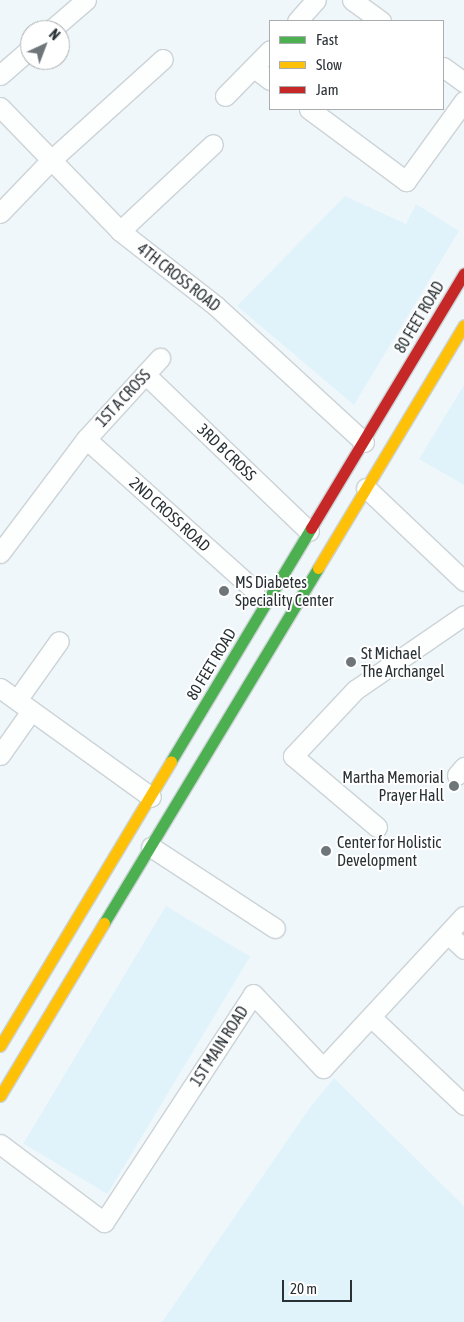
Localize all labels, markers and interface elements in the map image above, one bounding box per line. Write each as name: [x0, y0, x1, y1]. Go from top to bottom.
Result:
north arrow: [20, 20, 70, 70]
legend: [269, 20, 444, 110]
text: N: [46, 26, 63, 43]
text: Fast: [316, 31, 338, 48]
text: Slow: [316, 56, 342, 73]
text: Jam: [316, 81, 339, 98]
street label: 4TH CROSS ROAD: [134, 239, 224, 315]
street label: 80 FEET ROAD: [390, 278, 448, 356]
street label: 1ST A CROSS: [92, 365, 154, 431]
street label: 3RD B CROSS: [194, 419, 260, 485]
street label: 2ND CROSS ROAD: [126, 473, 214, 555]
place label: MS Diabetes Speciality Center: [235, 572, 333, 610]
marker: MS Diabetes Speciality Center: [217, 584, 231, 598]
street label: 80 FEET ROAD: [182, 625, 240, 703]
place label: St Michael The Archangel: [361, 643, 444, 681]
marker: St Michael The Archangel: [345, 656, 357, 668]
place label: Martha Memorial Prayer Hall: [342, 767, 444, 805]
marker: Martha Memorial Prayer Hall: [448, 780, 460, 792]
place label: Center for Holistic Development: [337, 832, 441, 870]
marker: Center for Holistic Development: [319, 844, 333, 858]
street label: 1ST MAIN ROAD: [186, 1002, 252, 1090]
scale bar: [284, 1270, 354, 1302]
text: 20 m: [290, 1280, 317, 1297]

